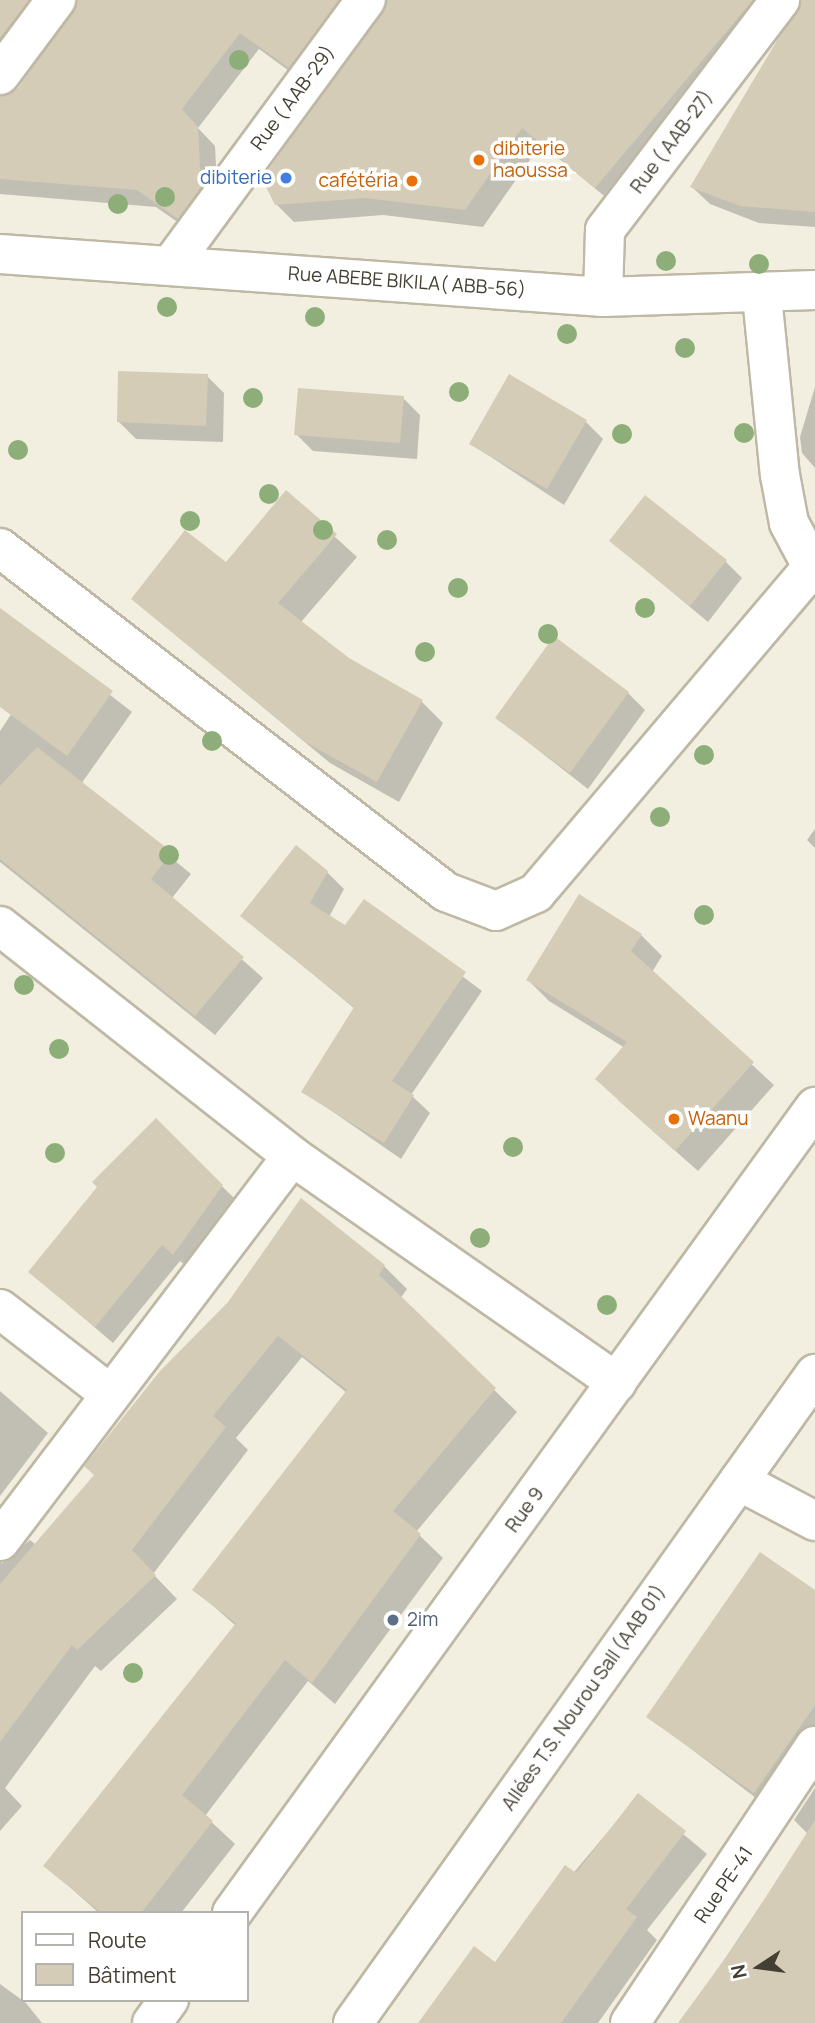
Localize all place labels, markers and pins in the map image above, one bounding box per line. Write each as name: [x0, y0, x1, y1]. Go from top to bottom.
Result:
place label: dibiterie haoussa: [493, 138, 568, 182]
marker: dibiterie haoussa: [471, 152, 487, 168]
place label: dibiterie: [200, 167, 272, 189]
marker: dibiterie: [278, 170, 294, 186]
place label: cafétéria: [319, 170, 398, 192]
marker: cafétéria: [404, 173, 420, 189]
place label: Waanu: [688, 1108, 749, 1130]
marker: Waanu: [666, 1111, 682, 1127]
place label: 2im: [407, 1609, 438, 1631]
marker: 2im: [385, 1612, 401, 1628]

